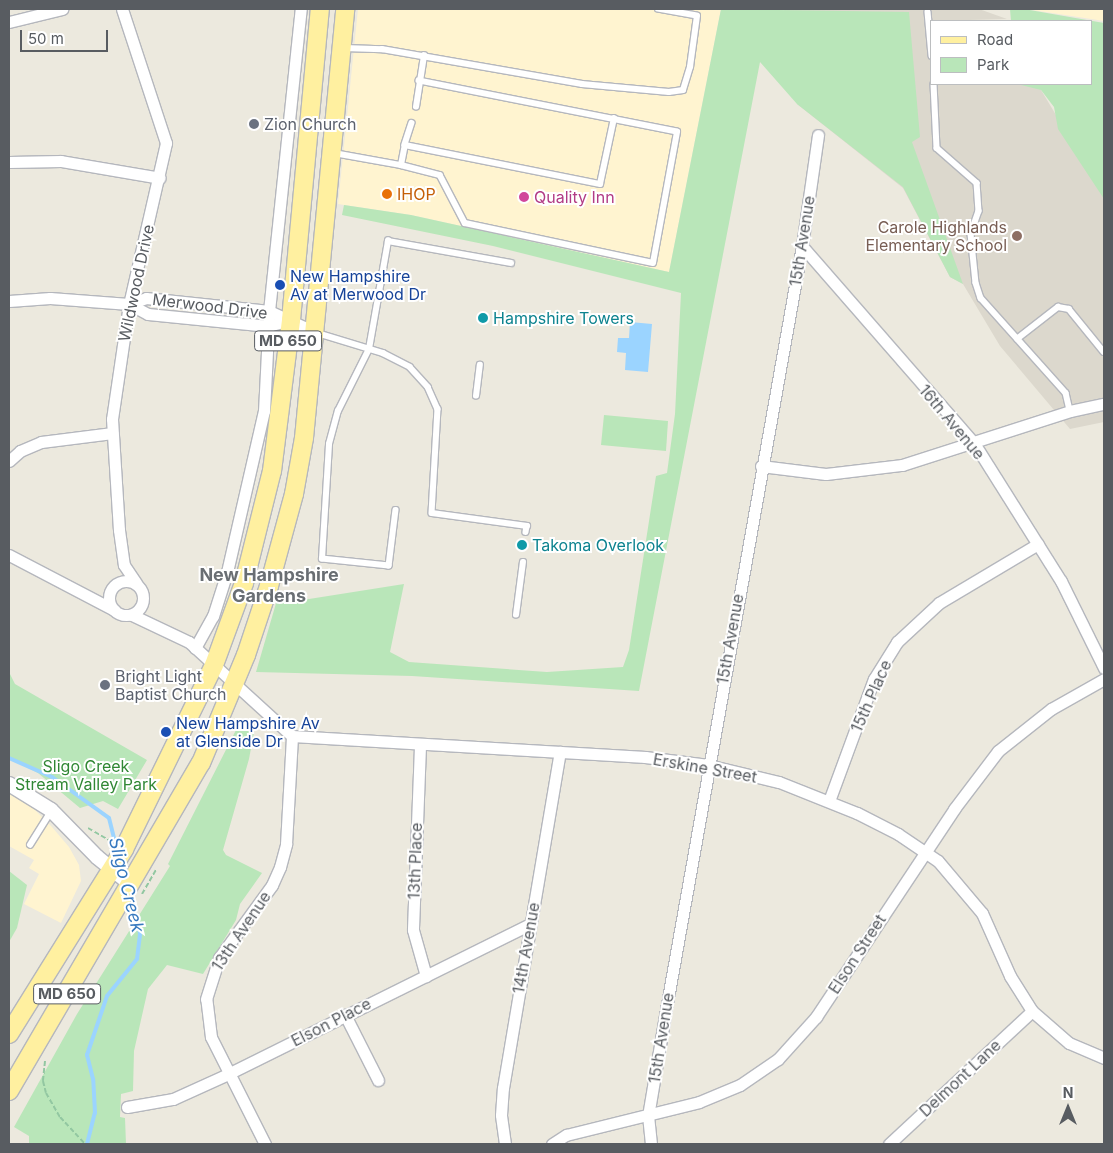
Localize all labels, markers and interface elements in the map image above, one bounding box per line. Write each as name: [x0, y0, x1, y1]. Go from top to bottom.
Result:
scale bar: [22, 20, 110, 52]
legend: [930, 20, 1093, 85]
text: 50 m: [28, 29, 64, 48]
text: Road: [977, 30, 1013, 49]
text: Park: [977, 55, 1009, 74]
place label: Zion Church: [264, 114, 356, 134]
marker: Zion Church: [248, 118, 260, 130]
place label: IHOP: [397, 184, 436, 204]
place label: Quality Inn: [534, 187, 615, 207]
marker: IHOP: [381, 188, 393, 200]
marker: Quality Inn: [518, 191, 530, 203]
street label: 15th Avenue: [785, 194, 819, 288]
place label: Carole Highlands Elementary School: [865, 217, 1007, 255]
street label: Wildwood Drive: [114, 223, 158, 343]
marker: Carole Highlands Elementary School: [1011, 230, 1023, 242]
place label: New Hampshire Av at Merwood Dr: [290, 266, 426, 304]
marker: New Hampshire Av at Merwood Dr: [274, 279, 286, 291]
street label: Merwood Drive: [151, 289, 269, 323]
place label: Hampshire Towers: [493, 308, 634, 328]
marker: Hampshire Towers: [477, 312, 489, 324]
road number: MD 650: [253, 328, 323, 354]
street label: 16th Avenue: [915, 381, 989, 463]
place label: Takoma Overlook: [532, 535, 664, 555]
marker: Takoma Overlook: [516, 539, 528, 551]
district label: New Hampshire Gardens: [199, 565, 339, 608]
street label: 15th Avenue: [713, 592, 747, 686]
street label: 15th Place: [847, 657, 895, 735]
place label: Bright Light Baptist Church: [115, 666, 227, 704]
marker: Bright Light Baptist Church: [99, 679, 111, 691]
place label: New Hampshire Av at Glenside Dr: [176, 713, 320, 751]
marker: New Hampshire Av at Glenside Dr: [160, 726, 172, 738]
street label: Erskine Street: [652, 749, 758, 787]
park label: Sligo Creek Stream Valley Park: [15, 756, 157, 794]
street label: 13th Place: [404, 822, 426, 900]
water label: Sligo Creek: [104, 835, 148, 935]
street label: 13th Avenue: [207, 888, 275, 974]
street label: 14th Avenue: [509, 901, 543, 995]
street label: Elson Street: [824, 911, 890, 997]
road number: MD 650: [32, 982, 102, 1006]
street label: 15th Avenue: [644, 991, 678, 1085]
street label: Elson Place: [288, 994, 374, 1050]
street label: Delmont Lane: [915, 1035, 1005, 1121]
north arrow: [1043, 1083, 1093, 1133]
text: N: [1063, 1084, 1073, 1101]

